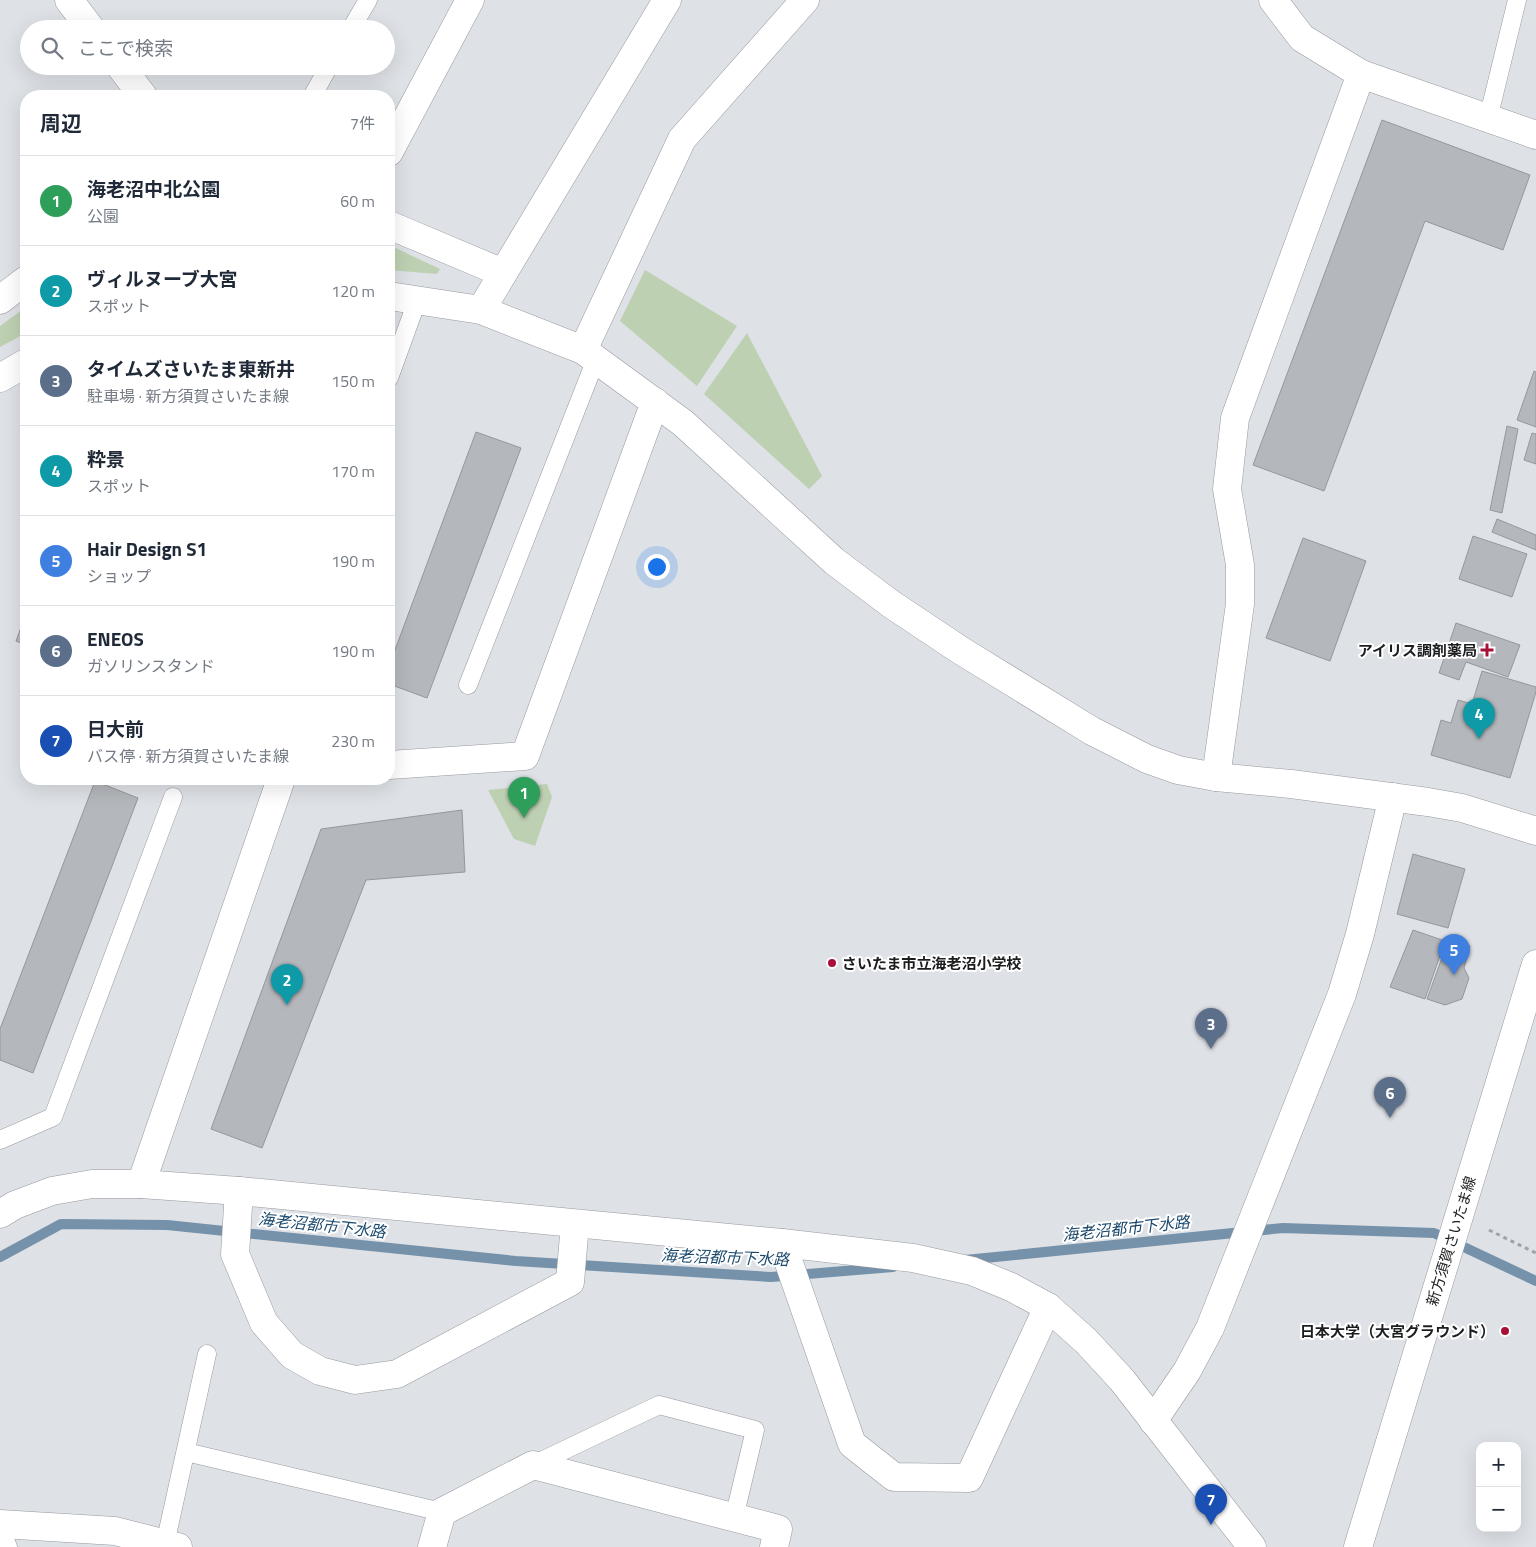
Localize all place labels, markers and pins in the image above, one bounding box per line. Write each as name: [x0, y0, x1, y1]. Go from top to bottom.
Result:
place label: アイリス調剤薬局: [1358, 639, 1477, 662]
marker: アイリス調剤薬局: [1481, 644, 1493, 656]
pin: 4: [1463, 698, 1495, 739]
pin: 1: [508, 777, 540, 818]
pin: 5: [1438, 934, 1470, 975]
place label: さいたま市立海老沼小学校: [842, 952, 1022, 975]
marker: さいたま市立海老沼小学校: [826, 957, 838, 969]
pin: 2: [271, 964, 303, 1005]
pin: 3: [1195, 1008, 1227, 1049]
pin: 6: [1374, 1077, 1406, 1118]
place label: 日本大学（大宮グラウンド）: [1300, 1320, 1495, 1343]
marker: 日本大学（大宮グラウンド）: [1499, 1325, 1511, 1337]
pin: 7: [1195, 1484, 1227, 1525]

